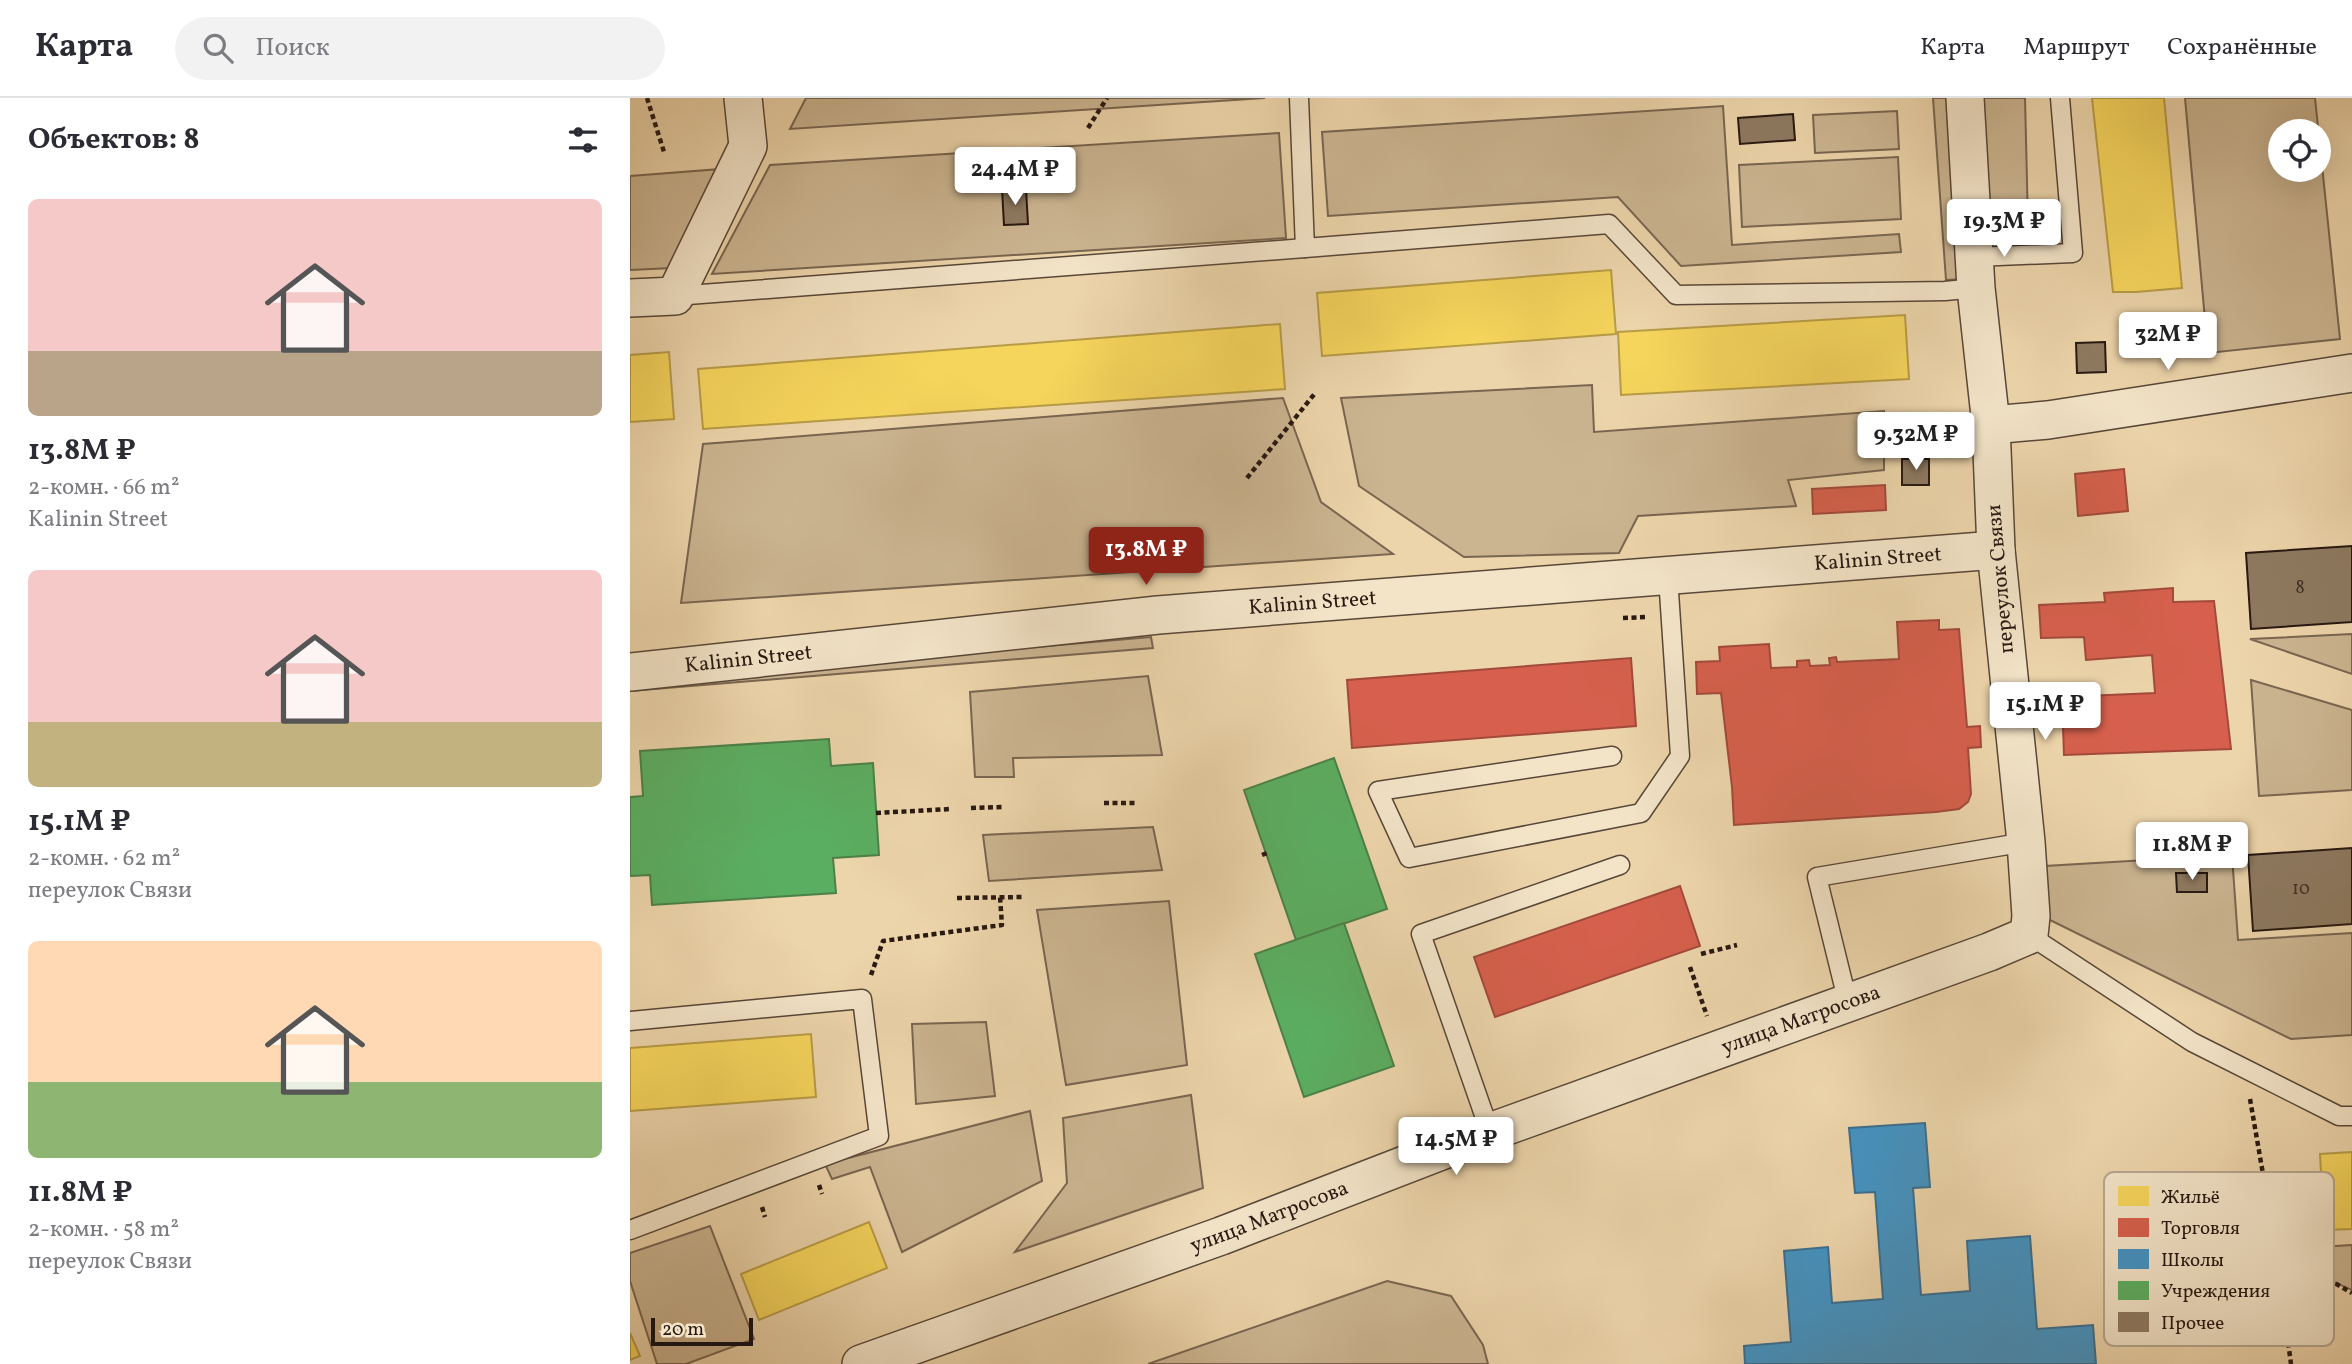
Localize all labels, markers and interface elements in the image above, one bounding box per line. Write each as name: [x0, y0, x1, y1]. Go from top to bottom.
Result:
search box: [175, 17, 665, 80]
text: Карта: [35, 25, 133, 71]
icon: search: [199, 29, 237, 67]
text: Поиск: [255, 30, 330, 66]
text: Карта: [1920, 31, 1985, 65]
text: Маршрут: [2023, 31, 2129, 65]
text: Сохранённые: [2167, 31, 2317, 65]
text: Объектов: 8: [28, 119, 200, 161]
map controls: [2268, 119, 2331, 182]
button: locate: [2268, 119, 2331, 182]
icon: filters: [564, 121, 602, 159]
pin: 24.4M ₽: [950, 148, 1080, 207]
text: 24.4M ₽: [971, 154, 1059, 186]
pin: 19.3M ₽: [1939, 200, 2069, 259]
text: 19.3M ₽: [1963, 206, 2045, 238]
icon: home: [252, 245, 378, 371]
pin: 32M ₽: [2119, 313, 2217, 372]
text: 32M ₽: [2135, 319, 2201, 351]
pin: 9.32M ₽: [1851, 412, 1981, 472]
text: 9.32M ₽: [1873, 419, 1959, 451]
text: 13.8M ₽: [28, 430, 136, 472]
text: 2-комн. · 66 m²: [28, 472, 179, 504]
street label: переулок Связи: [1980, 503, 2022, 655]
text: Kalinin Street: [28, 504, 168, 536]
pin: 13.8M ₽: [1081, 528, 1211, 587]
text: 13.8M ₽: [1105, 534, 1187, 566]
street label: Kalinin Street: [1813, 540, 1943, 579]
house number: 8: [2295, 576, 2305, 601]
street label: Kalinin Street: [1248, 584, 1377, 622]
icon: home: [252, 616, 378, 742]
street label: Kalinin Street: [683, 638, 814, 681]
pin: 15.1M ₽: [1980, 682, 2110, 742]
text: 15.1M ₽: [2006, 689, 2084, 721]
text: 15.1M ₽: [28, 801, 131, 843]
pin: 11.8M ₽: [2127, 822, 2257, 882]
text: 11.8M ₽: [2152, 829, 2232, 861]
text: 2-комн. · 62 m²: [28, 843, 180, 875]
text: переулок Связи: [28, 875, 192, 907]
house number: 10: [2292, 877, 2310, 902]
street label: улица Матросова: [1717, 978, 1884, 1062]
icon: home: [252, 987, 378, 1113]
pin: 14.5M ₽: [1391, 1118, 1521, 1177]
text: 14.5M ₽: [1414, 1124, 1498, 1156]
text: 11.8M ₽: [28, 1172, 133, 1214]
legend: [2104, 1172, 2334, 1346]
street label: улица Матросова: [1186, 1174, 1353, 1260]
text: Жильё: [2161, 1185, 2220, 1211]
text: 2-комн. · 58 m²: [28, 1214, 179, 1246]
text: Торговля: [2161, 1216, 2240, 1242]
text: переулок Связи: [28, 1246, 192, 1278]
text: Школы: [2161, 1248, 2224, 1274]
text: Учреждения: [2161, 1279, 2270, 1305]
text: Прочее: [2161, 1311, 2224, 1337]
scale bar: [651, 1315, 752, 1347]
text: 20 m: [662, 1317, 704, 1343]

